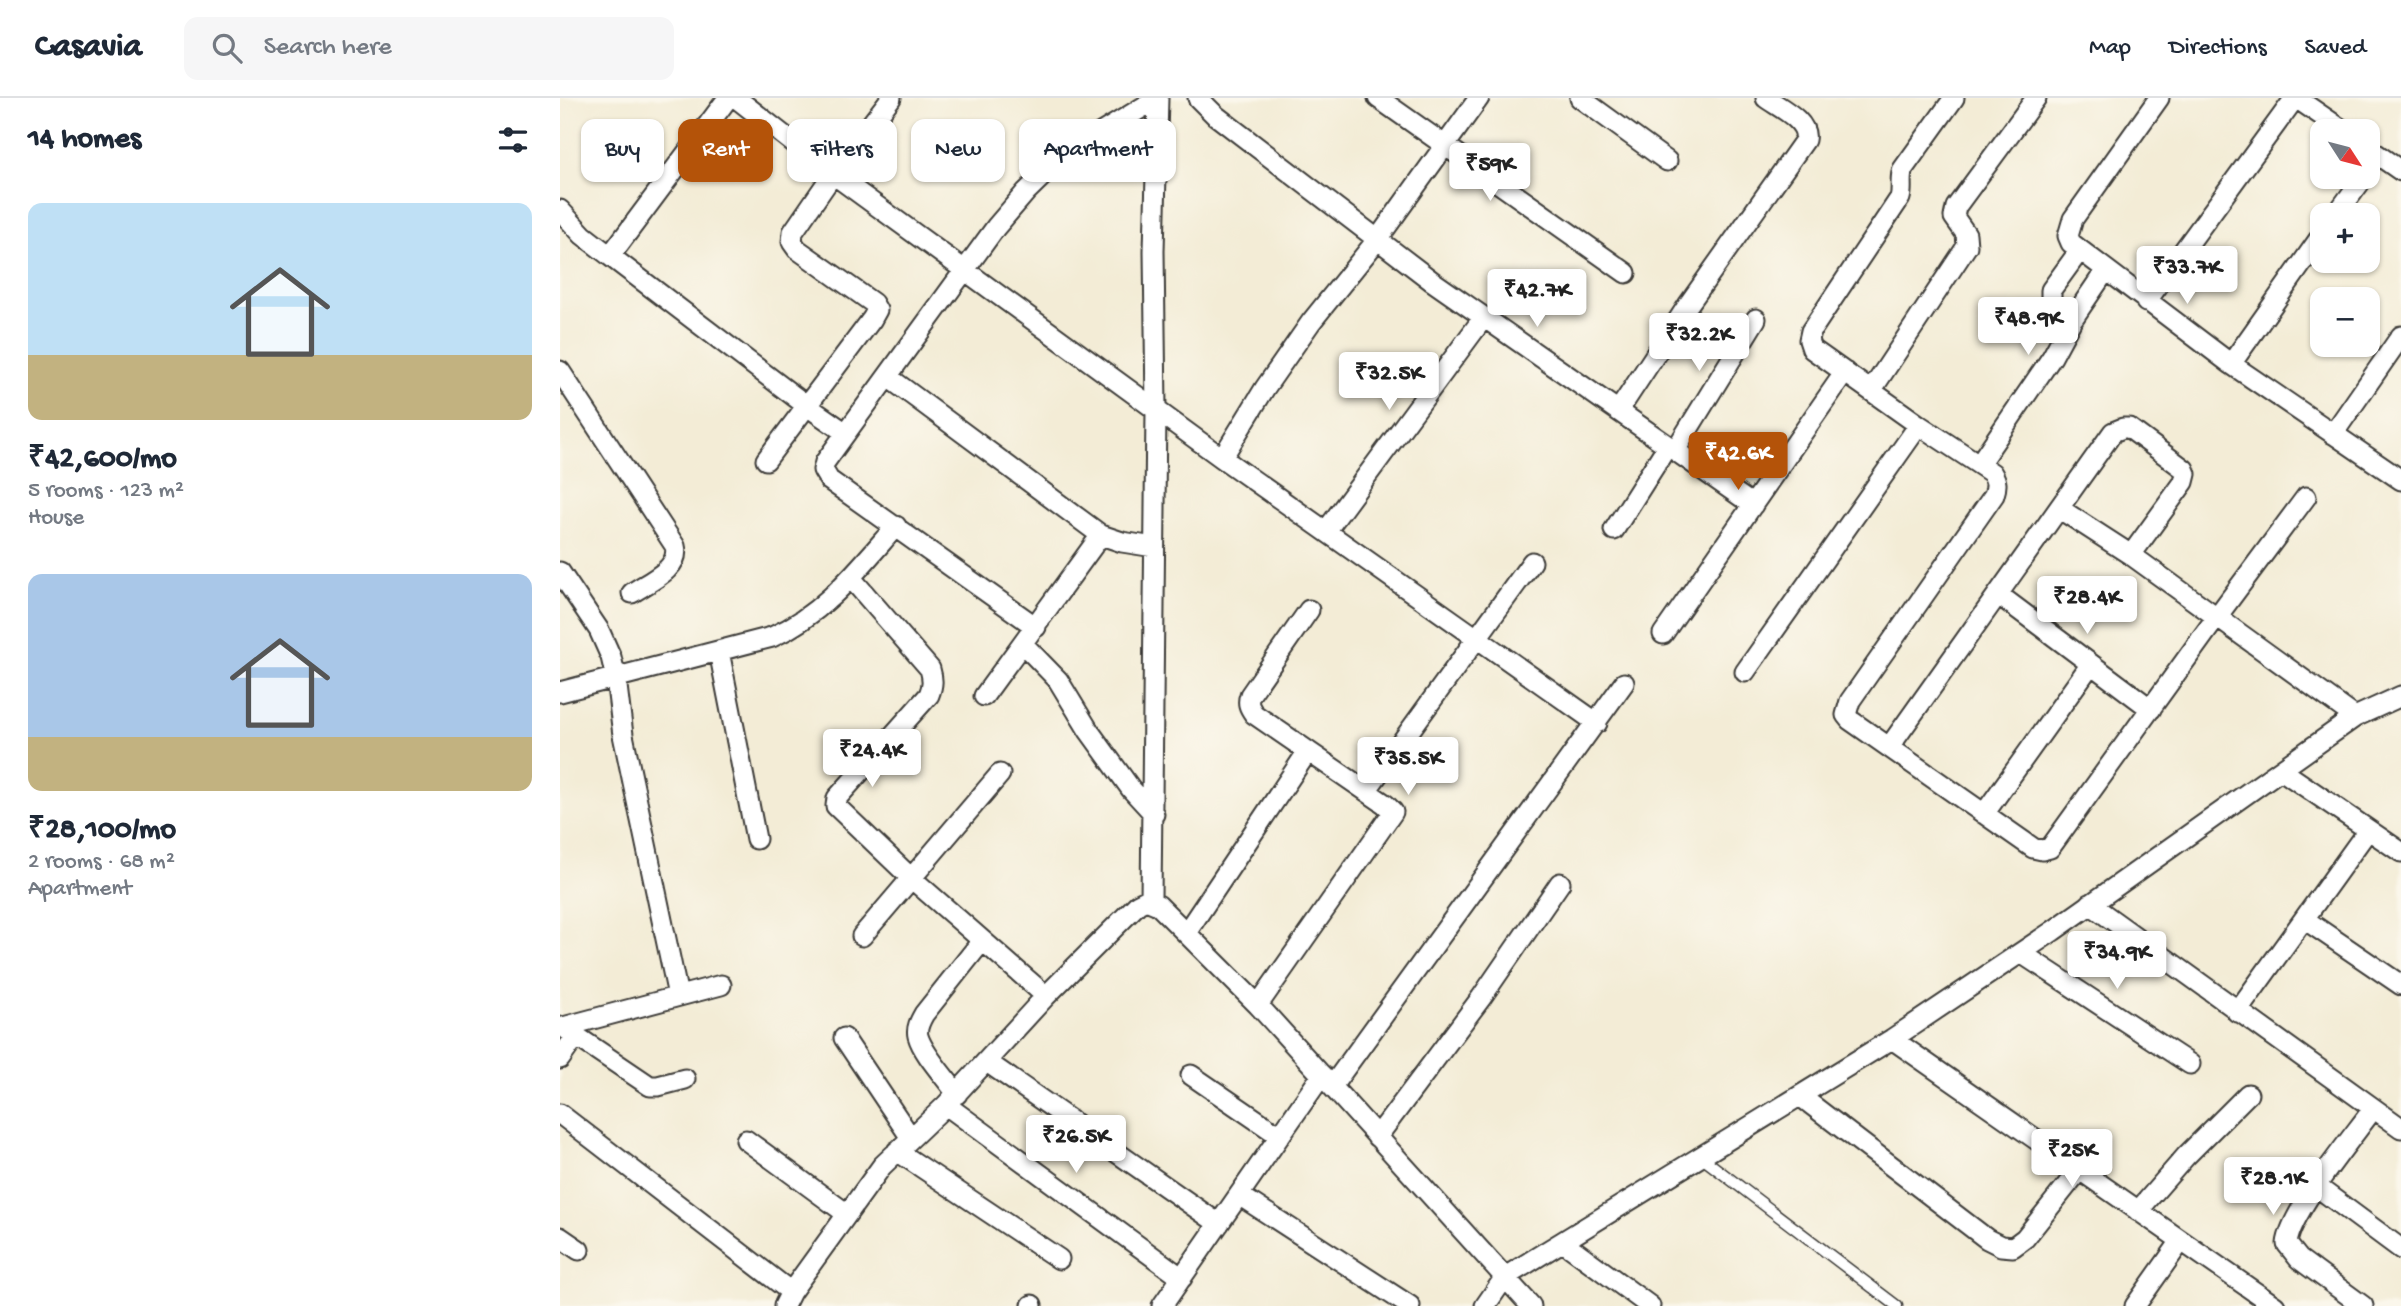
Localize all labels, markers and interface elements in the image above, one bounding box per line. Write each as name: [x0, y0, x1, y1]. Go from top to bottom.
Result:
search box: [184, 17, 674, 80]
text: Casavia: [35, 29, 142, 67]
icon: search: [208, 29, 246, 67]
text: Search here: [264, 33, 392, 64]
text: Map: [2089, 34, 2131, 63]
text: Directions: [2169, 34, 2267, 63]
text: Saved: [2305, 34, 2366, 63]
chip: Buy: [581, 119, 664, 182]
chip: Rent: [678, 119, 773, 182]
chip: Filters: [787, 119, 897, 182]
chip: New: [911, 119, 1005, 182]
chip: Apartment: [1019, 119, 1176, 182]
north arrow: [2310, 119, 2380, 189]
map controls: [2310, 119, 2380, 357]
icon: filters: [494, 121, 532, 159]
text: 14 homes: [28, 123, 141, 158]
pin: ₹59K: [1449, 144, 1531, 203]
text: ₹59K: [1465, 152, 1515, 179]
button: +: [2310, 203, 2380, 273]
pin: ₹33.7K: [2130, 246, 2244, 306]
icon: home: [217, 249, 343, 375]
text: ₹33.7K: [2153, 255, 2221, 282]
pin: ₹42.7K: [1480, 270, 1594, 329]
text: ₹42.7K: [1503, 278, 1571, 305]
button: −: [2310, 287, 2380, 357]
pin: ₹48.9K: [1971, 298, 2085, 357]
text: ₹48.9K: [1994, 306, 2062, 333]
pin: ₹32.2K: [1642, 314, 1756, 373]
text: ₹32.2K: [1665, 322, 1733, 349]
pin: ₹32.5K: [1332, 352, 1446, 412]
text: ₹32.5K: [1355, 361, 1423, 388]
pin: ₹42.6K: [1681, 432, 1795, 492]
text: ₹42.6K: [1705, 441, 1771, 468]
text: ₹42,600/mo: [28, 443, 177, 478]
text: 5 rooms · 123 m²: [28, 478, 184, 505]
text: House: [28, 505, 84, 532]
pin: ₹28.4K: [2030, 576, 2144, 636]
text: ₹28.4K: [2053, 585, 2121, 612]
icon: home: [217, 620, 343, 746]
pin: ₹24.4K: [815, 730, 929, 789]
text: ₹24.4K: [839, 738, 905, 765]
pin: ₹35.5K: [1351, 738, 1465, 797]
text: ₹35.5K: [1373, 746, 1443, 773]
text: ₹28,100/mo: [28, 814, 176, 849]
text: 2 rooms · 68 m²: [28, 849, 175, 876]
text: Apartment: [28, 876, 132, 903]
pin: ₹34.9K: [2060, 932, 2174, 991]
text: ₹34.9K: [2083, 940, 2151, 967]
pin: ₹26.5K: [1019, 1116, 1133, 1175]
text: ₹26.5K: [1042, 1124, 1110, 1151]
pin: ₹25K: [2031, 1130, 2113, 1189]
text: ₹25K: [2047, 1138, 2097, 1165]
pin: ₹28.1K: [2216, 1158, 2330, 1217]
text: ₹28.1K: [2240, 1166, 2306, 1193]

